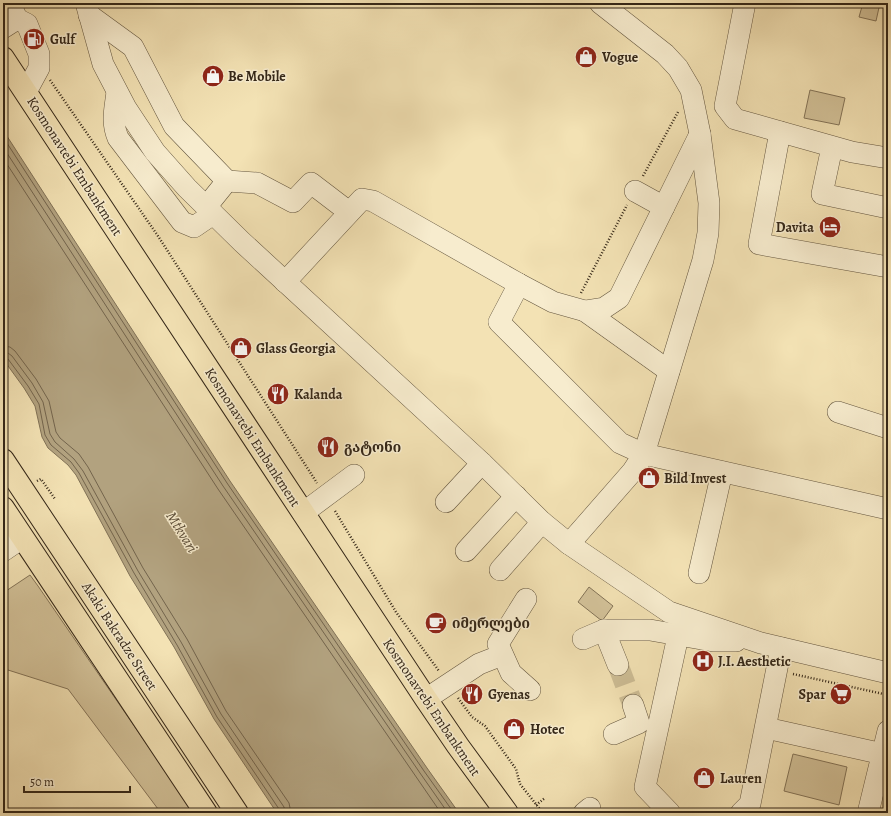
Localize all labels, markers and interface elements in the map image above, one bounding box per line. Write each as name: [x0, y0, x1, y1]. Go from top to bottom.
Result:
fuel station icon: Gulf: [21, 26, 47, 52]
place label: Gulf: [50, 30, 77, 49]
shop icon: Vogue: [573, 44, 599, 70]
place label: Vogue: [601, 48, 639, 67]
shop icon: Be Mobile: [200, 63, 226, 89]
place label: Be Mobile: [228, 67, 286, 86]
street label: Kosmonavtebi Embankment: [22, 93, 127, 240]
hotel icon: Davita: [817, 214, 843, 240]
place label: Davita: [776, 218, 814, 237]
shop icon: Glass Georgia: [228, 335, 254, 361]
place label: Glass Georgia: [256, 339, 336, 358]
street label: Kosmonavtebi Embankment: [200, 364, 305, 511]
restaurant icon: Kalanda: [265, 381, 291, 407]
place label: Kalanda: [294, 385, 343, 404]
restaurant icon: გატონი: [315, 434, 341, 460]
place label: გატონი: [344, 438, 401, 457]
shop icon: Bild Invest: [636, 465, 662, 491]
place label: Bild Invest: [664, 469, 727, 488]
water label: Mtkvari: [162, 508, 202, 556]
street label: Akaki Bakradze Street: [77, 578, 162, 695]
cafe icon: იმერლები: [423, 610, 449, 636]
place label: იმერლები: [452, 614, 530, 633]
street label: Kosmonavtebi Embankment: [378, 635, 485, 780]
hospital icon: J.I. Aesthetic: [690, 648, 716, 674]
place label: J.I. Aesthetic: [718, 652, 791, 671]
restaurant icon: Gyenas: [459, 681, 485, 707]
supermarket icon: Spar: [828, 681, 854, 707]
place label: Gyenas: [488, 685, 530, 704]
place label: Spar: [798, 685, 826, 704]
shop icon: Hotec: [501, 716, 527, 742]
place label: Hotec: [530, 720, 565, 739]
shop icon: Lauren: [691, 765, 717, 791]
scale bar: [24, 768, 130, 794]
place label: Lauren: [720, 769, 762, 788]
text: 50 m: [30, 774, 54, 790]

